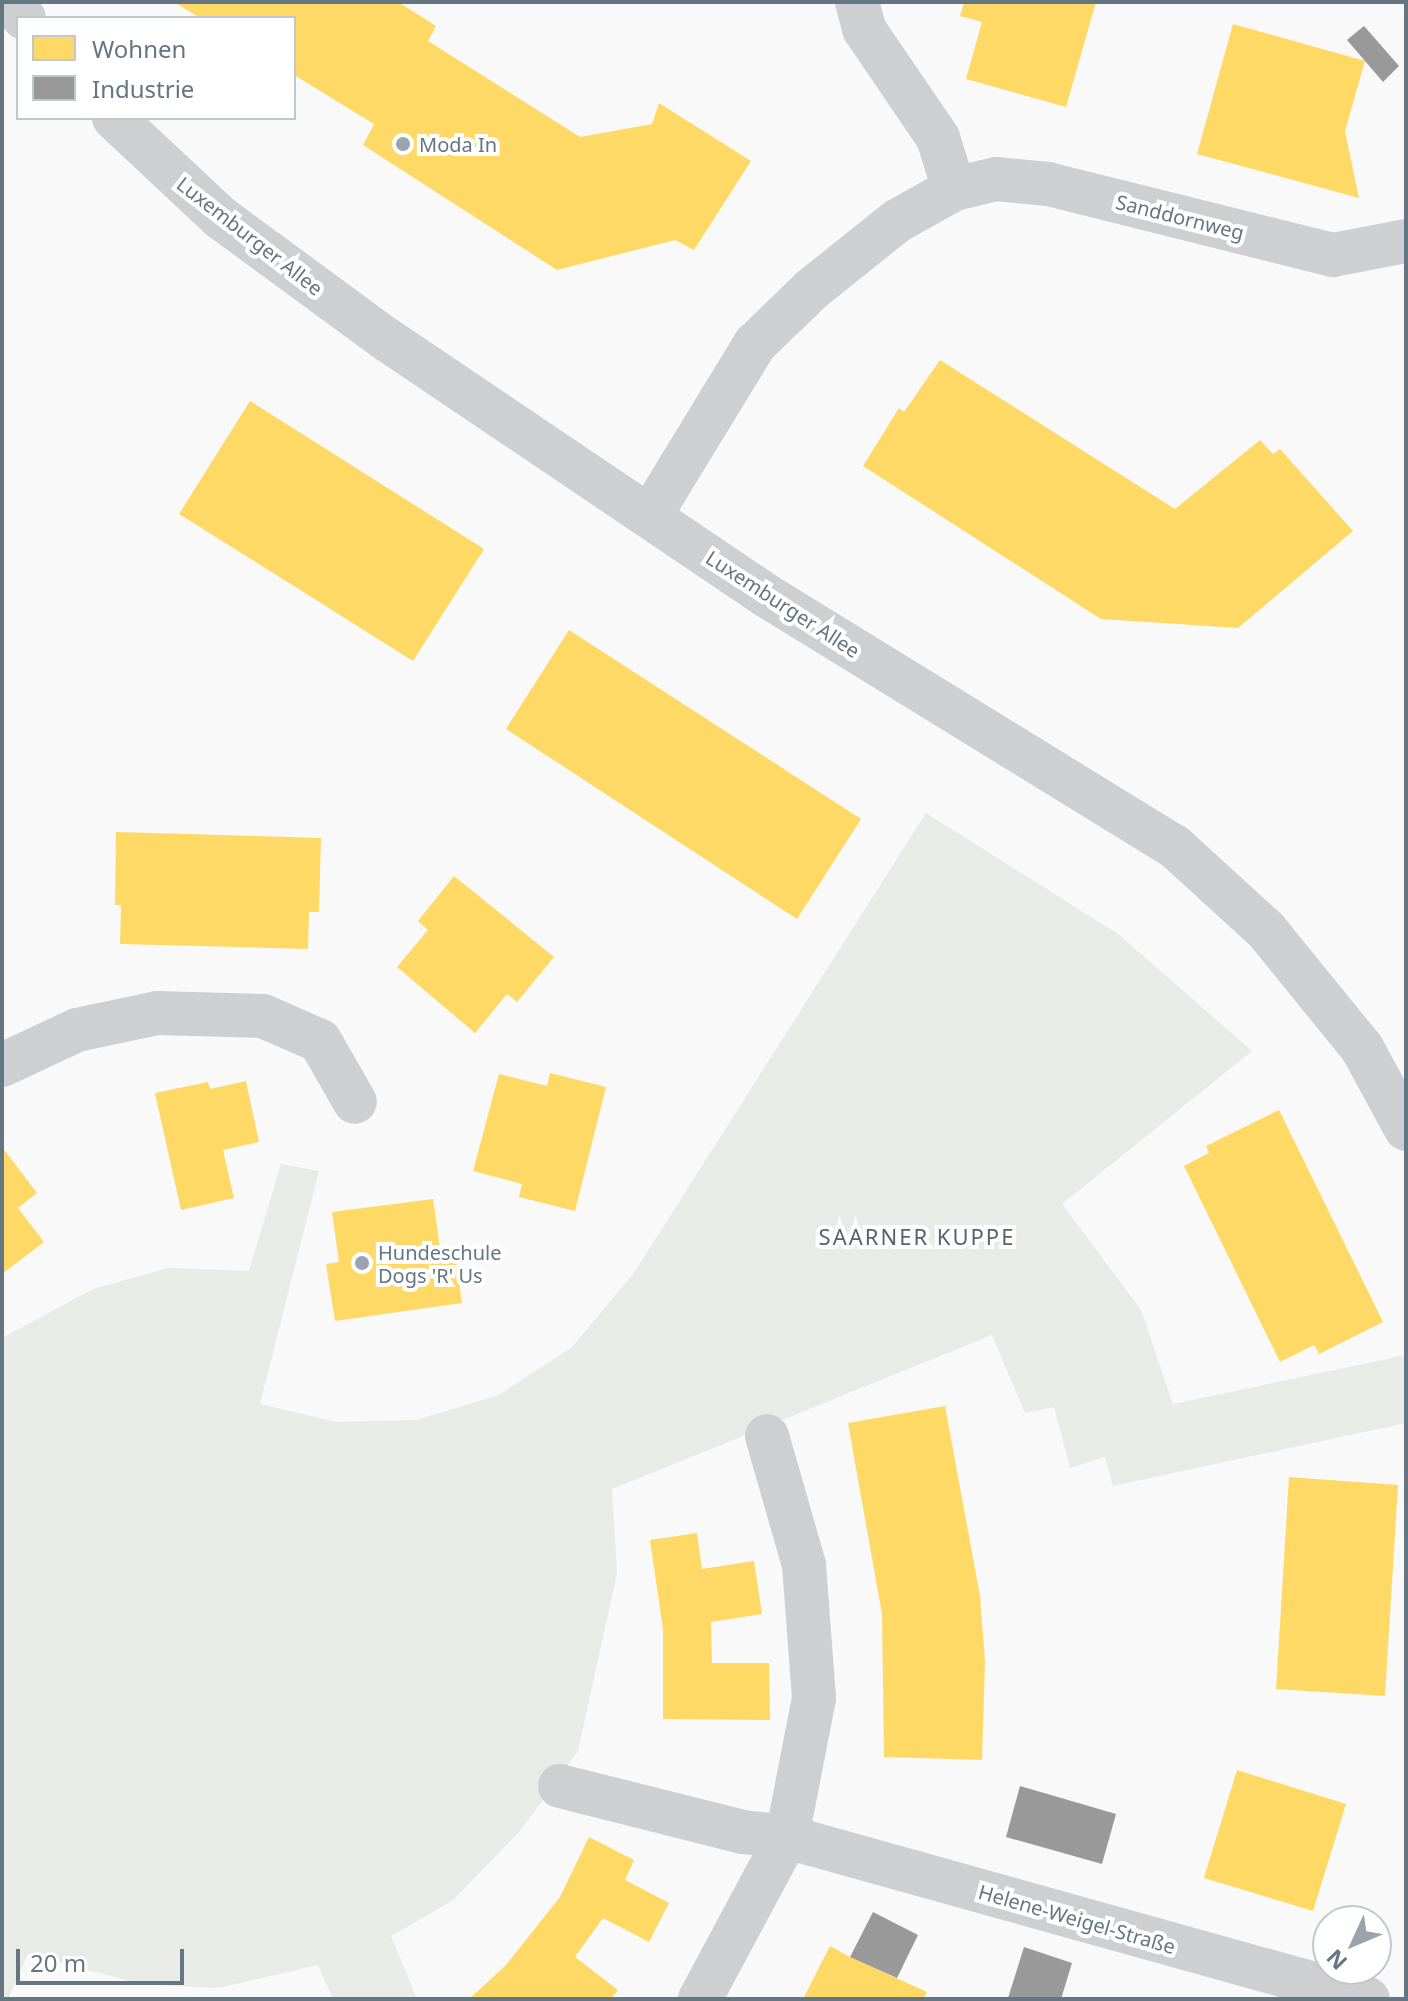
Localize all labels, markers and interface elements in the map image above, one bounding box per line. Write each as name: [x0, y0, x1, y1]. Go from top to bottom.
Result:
legend: [16, 16, 296, 120]
text: Wohnen: [92, 32, 186, 65]
text: Industrie: [92, 72, 194, 105]
place label: Moda In: [419, 132, 497, 156]
marker: Moda In: [394, 135, 412, 153]
street label: Luxemburger Allee: [172, 172, 328, 300]
street label: Sanddornweg: [1113, 189, 1247, 245]
street label: Luxemburger Allee: [702, 545, 864, 663]
district label: SAARNER KUPPE: [819, 1224, 1015, 1250]
place label: Hundeschule Dogs 'R' Us: [378, 1240, 501, 1287]
marker: Hundeschule Dogs 'R' Us: [353, 1254, 371, 1272]
street label: Helene-Weigel-Straße: [976, 1879, 1178, 1959]
north arrow: [1312, 1905, 1392, 1985]
scale bar: [20, 1933, 188, 1983]
text: N: [1319, 1943, 1353, 1977]
text: 20 m: [30, 1946, 86, 1979]

